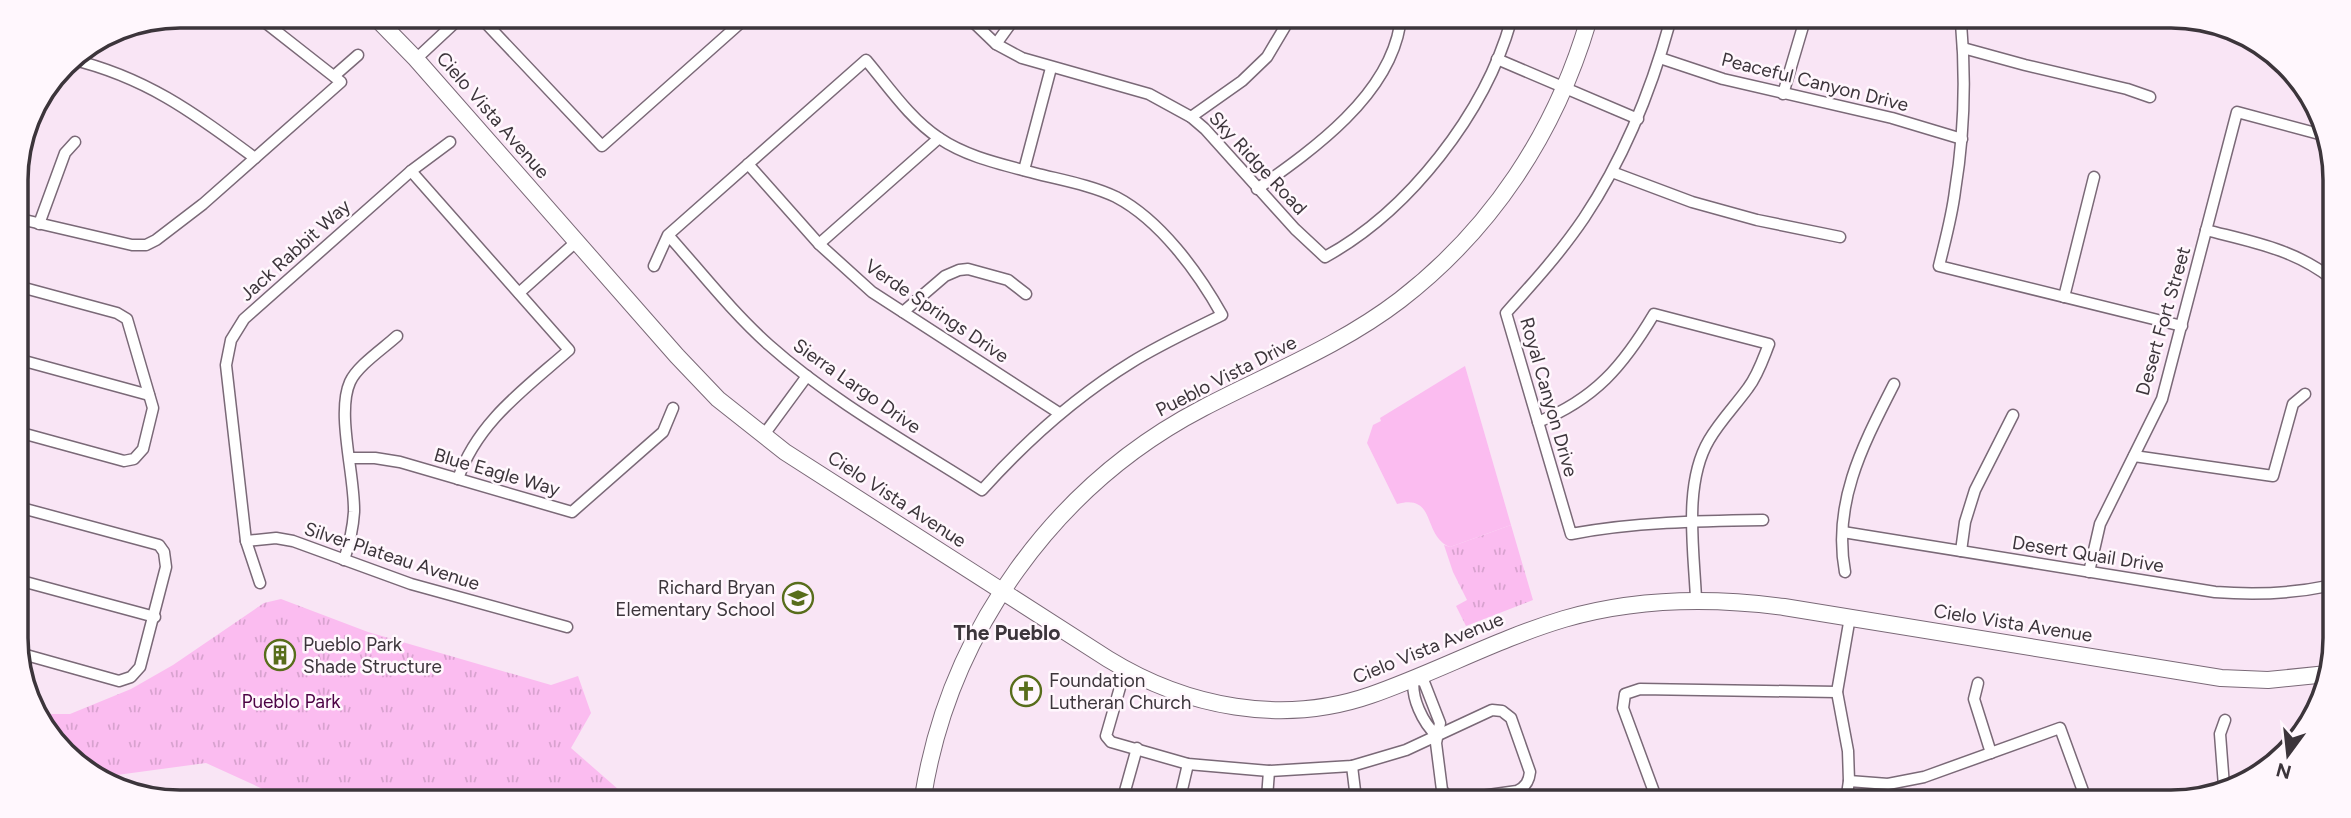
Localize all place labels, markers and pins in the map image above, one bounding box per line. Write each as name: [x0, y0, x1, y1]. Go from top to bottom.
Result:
place label: Richard Bryan Elementary School: [615, 576, 775, 621]
school or university icon: Richard Bryan Elementary School: [781, 581, 815, 615]
place label: Pueblo Park Shade Structure: [303, 633, 442, 678]
building icon: Pueblo Park Shade Structure: [263, 638, 297, 672]
place label: Foundation Lutheran Church: [1049, 669, 1191, 714]
church icon: Foundation Lutheran Church: [1009, 674, 1043, 708]

